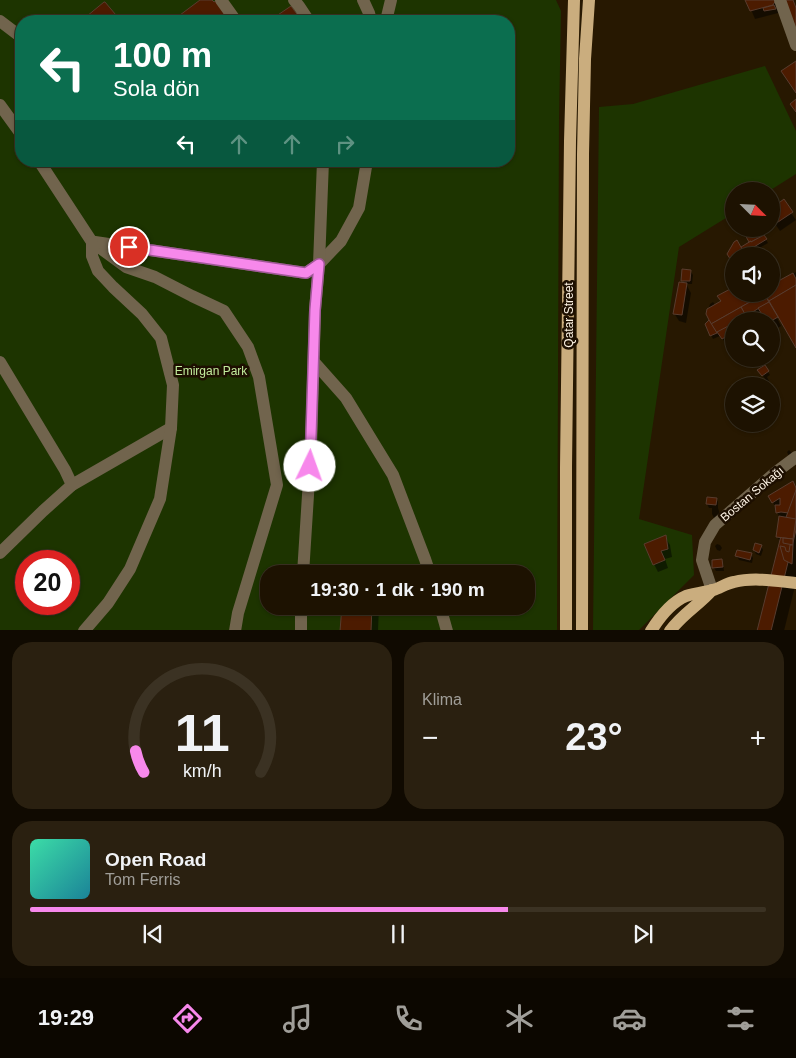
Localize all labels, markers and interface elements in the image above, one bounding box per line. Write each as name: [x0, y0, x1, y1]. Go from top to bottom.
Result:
icon: left: [30, 35, 95, 100]
text: 100 m: [113, 35, 212, 74]
text: Sola dön: [113, 76, 200, 101]
icon: left: [172, 130, 200, 158]
icon: ahead: [225, 130, 253, 158]
icon: ahead: [278, 130, 306, 158]
icon: right: [331, 130, 359, 158]
north arrow: [725, 182, 780, 238]
map controls: [725, 182, 780, 432]
pin: [108, 226, 150, 268]
icon: arrive: [115, 233, 143, 261]
button: sound: [725, 247, 780, 302]
street label: Qatar Street: [562, 282, 576, 348]
button: search: [725, 312, 780, 367]
park label: Emirgan Park: [175, 364, 248, 378]
button: layers: [725, 377, 780, 432]
position arrow: [283, 439, 335, 491]
street label: Bostan Sokağı: [718, 464, 786, 524]
speed limit sign: 20: [15, 550, 80, 615]
text: 19:30 · 1 dk · 190 m: [310, 579, 485, 600]
text: Klima: [422, 691, 462, 708]
text: 11: [175, 704, 229, 762]
text: 23°: [565, 716, 623, 758]
text: −: [422, 722, 438, 753]
text: +: [750, 722, 766, 753]
text: km/h: [183, 761, 221, 781]
text: Open Road: [105, 849, 206, 870]
text: Tom Ferris: [105, 871, 181, 888]
icon: previous: [139, 920, 167, 948]
icon: pause: [384, 920, 412, 948]
icon: next: [629, 920, 657, 948]
icon: directions: [170, 1001, 205, 1036]
icon: music: [280, 1001, 315, 1036]
icon: phone: [391, 1001, 426, 1036]
icon: climate: [502, 1001, 537, 1036]
icon: car: [612, 1001, 647, 1036]
icon: filters: [723, 1001, 758, 1036]
text: 19:29: [38, 1005, 94, 1030]

